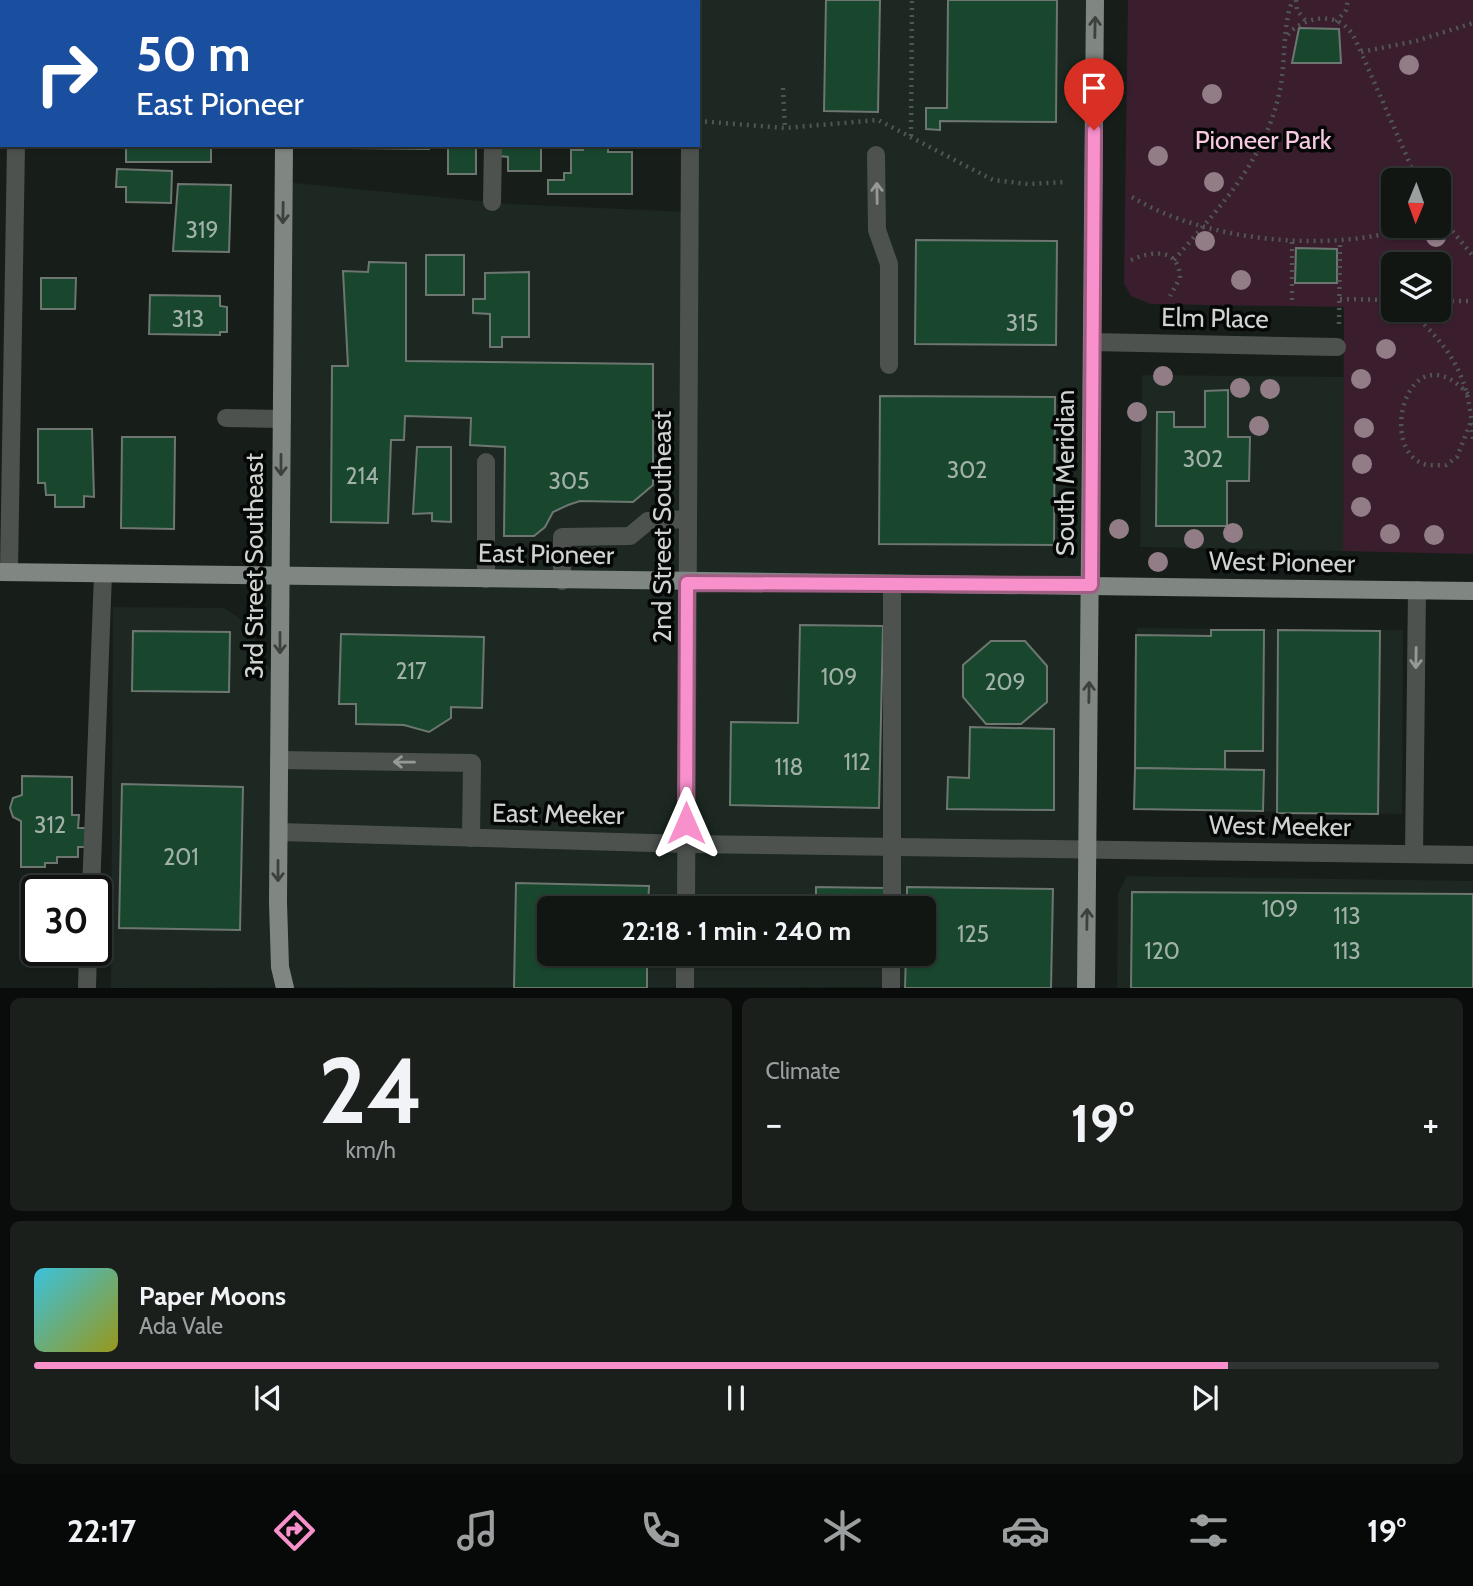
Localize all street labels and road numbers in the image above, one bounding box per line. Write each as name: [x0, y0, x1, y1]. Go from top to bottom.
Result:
street label: Elm Place: [1161, 301, 1269, 335]
street label: South Meridian: [1049, 390, 1081, 556]
street label: 2nd Street Southeast: [646, 411, 678, 643]
street label: 3rd Street Southeast: [238, 453, 270, 679]
street label: East Pioneer: [478, 537, 615, 571]
street label: West Pioneer: [1209, 545, 1356, 579]
street label: East Meeker: [492, 797, 625, 831]
street label: West Meeker: [1209, 809, 1352, 843]

